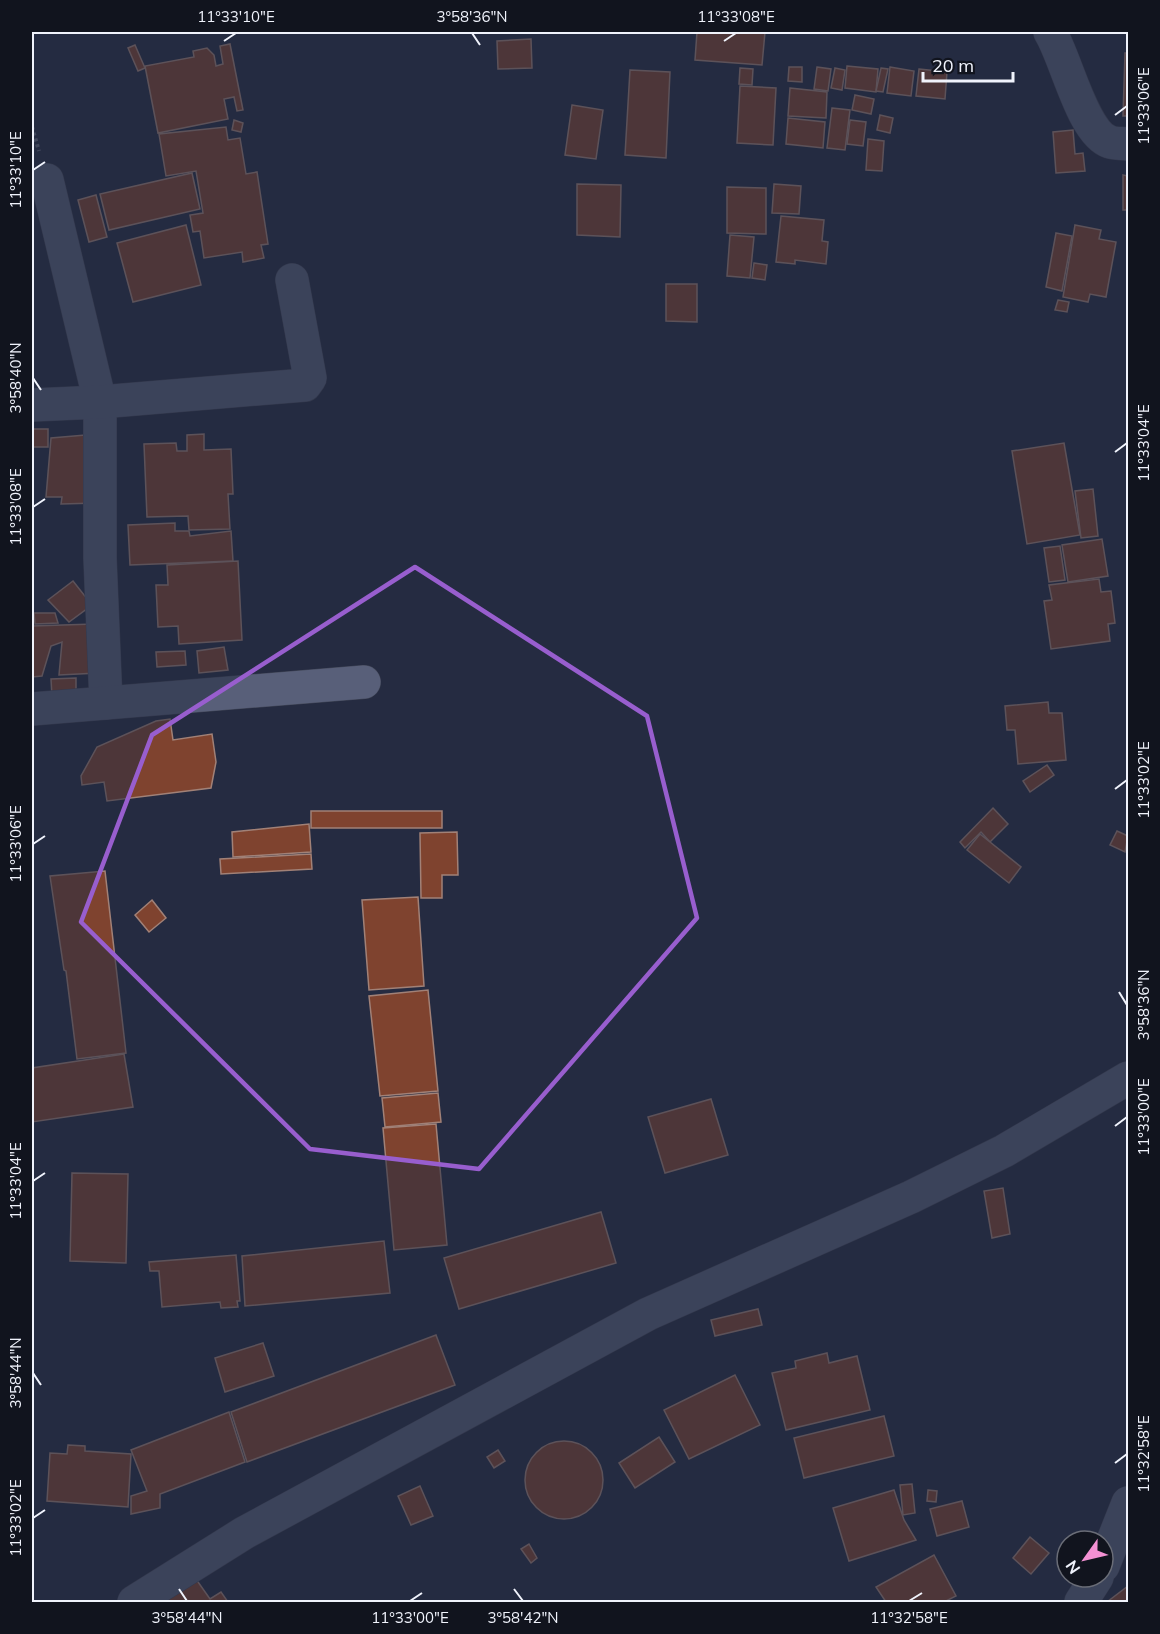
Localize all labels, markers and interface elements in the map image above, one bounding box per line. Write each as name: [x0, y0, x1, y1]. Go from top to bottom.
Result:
text: 11°33'10"E: [197, 7, 275, 26]
text: 3°58'36"N: [437, 7, 507, 26]
text: 11°33'08"E: [697, 7, 775, 26]
scale bar: [923, 45, 1013, 83]
text: 20 m: [932, 54, 974, 77]
text: 11°33'06"E: [1134, 67, 1153, 145]
text: 11°33'10"E: [6, 131, 25, 209]
text: 3°58'40"N: [6, 343, 25, 413]
text: 11°33'04"E: [1134, 404, 1153, 482]
text: 11°33'08"E: [6, 468, 25, 546]
text: 11°33'02"E: [1134, 741, 1153, 819]
text: 11°33'06"E: [6, 805, 25, 883]
text: 3°58'36"N: [1134, 970, 1153, 1040]
text: 11°33'00"E: [1134, 1078, 1153, 1156]
text: 11°33'04"E: [6, 1142, 25, 1220]
text: 3°58'44"N: [6, 1338, 25, 1408]
text: 11°32'58"E: [1134, 1415, 1153, 1493]
text: 11°33'02"E: [6, 1479, 25, 1557]
north arrow: [1055, 1529, 1115, 1589]
text: N: [1061, 1557, 1084, 1578]
text: 3°58'44"N: [152, 1608, 222, 1627]
text: 11°33'00"E: [371, 1608, 449, 1627]
text: 3°58'42"N: [488, 1608, 558, 1627]
text: 11°32'58"E: [870, 1608, 948, 1627]

